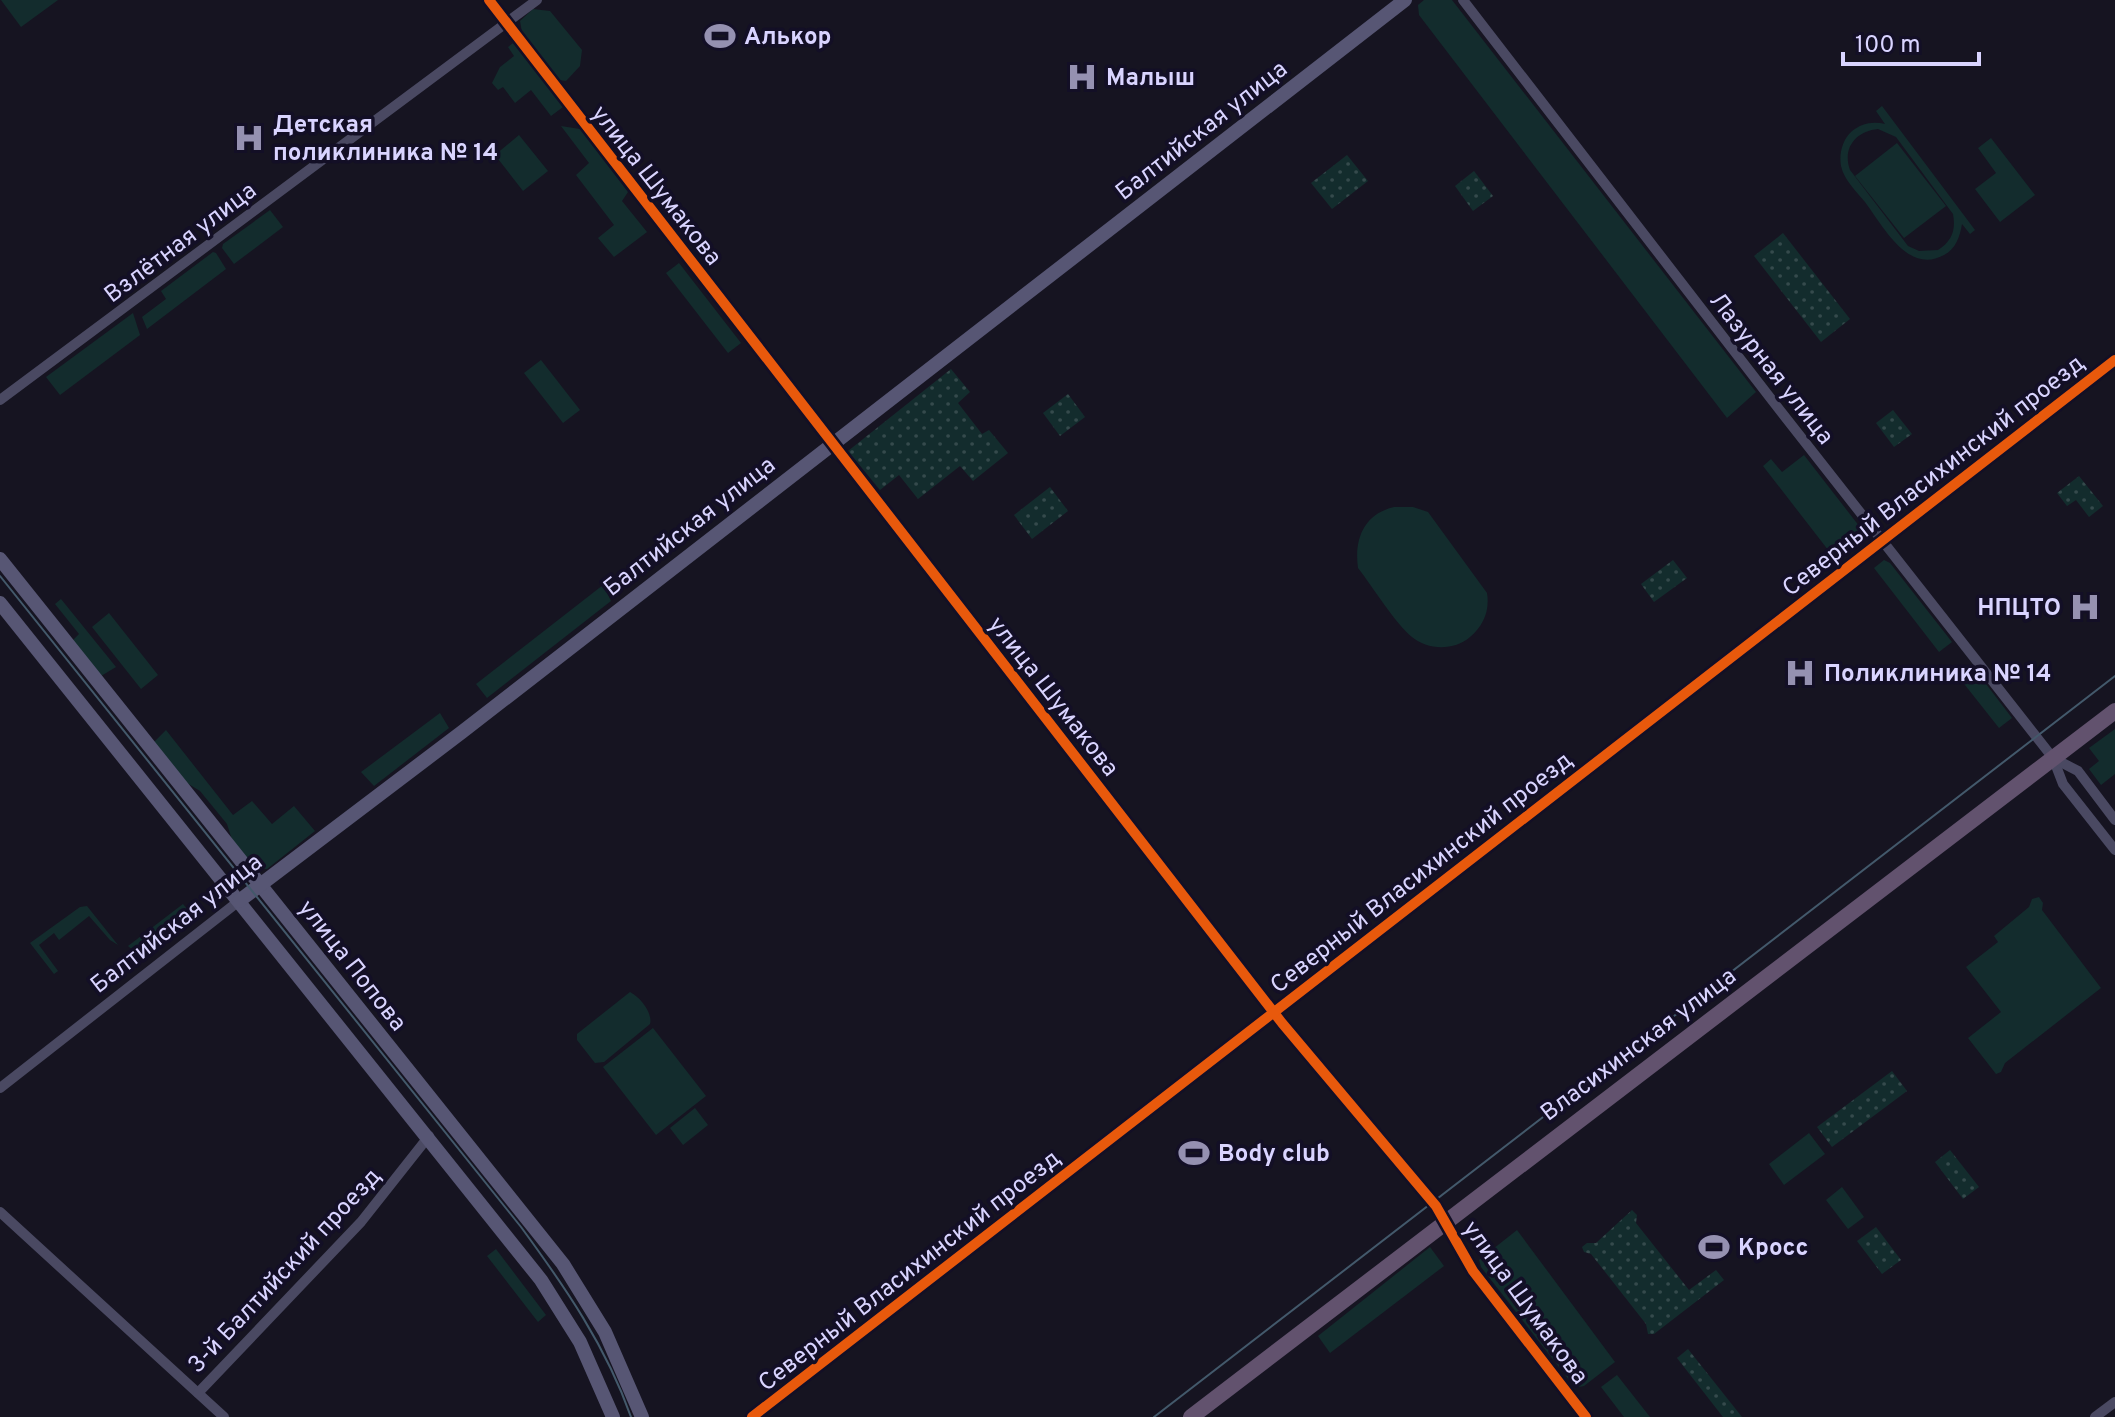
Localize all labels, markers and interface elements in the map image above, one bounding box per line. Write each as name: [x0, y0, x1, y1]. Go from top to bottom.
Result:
scale bar: [1843, 16, 1979, 66]
sports icon: Алькор: [703, 19, 737, 53]
place label: Алькор: [744, 23, 831, 53]
text: 100 m: [1855, 31, 1921, 61]
street label: Балтийская улица: [1110, 55, 1294, 208]
hospital icon: Малыш: [1065, 60, 1099, 94]
place label: Малыш: [1106, 64, 1195, 94]
street label: улица Шумакова: [584, 100, 727, 272]
place label: Детская поликлиника № 14: [273, 111, 498, 169]
hospital icon: Детская поликлиника № 14: [232, 121, 266, 155]
street label: Взлётная улица: [99, 177, 263, 311]
street label: Лазурная улица: [1702, 287, 1839, 451]
street label: Северный Власихинский проезд: [1777, 349, 2091, 604]
street label: Балтийская улица: [598, 451, 782, 604]
hospital icon: НПЦТО: [2068, 590, 2102, 624]
place label: НПЦТО: [1977, 594, 2061, 624]
street label: улица Шумакова: [981, 611, 1124, 783]
hospital icon: Поликлиника № 14: [1783, 656, 1817, 690]
place label: Поликлиника № 14: [1824, 660, 2052, 690]
street label: Северный Власихинский проезд: [1265, 746, 1579, 1001]
street label: Балтийская улица: [85, 848, 269, 1001]
street label: улица Попова: [291, 894, 412, 1038]
street label: Власихинская улица: [1535, 962, 1743, 1129]
sports icon: Body club: [1177, 1136, 1211, 1170]
place label: Body club: [1218, 1140, 1330, 1170]
street label: Северный Власихинский проезд: [753, 1144, 1067, 1399]
street label: 3-й Балтийский проезд: [182, 1162, 388, 1380]
street label: улица Шумакова: [1455, 1215, 1594, 1391]
sports icon: Кросс: [1697, 1230, 1731, 1264]
place label: Кросс: [1738, 1234, 1809, 1264]

